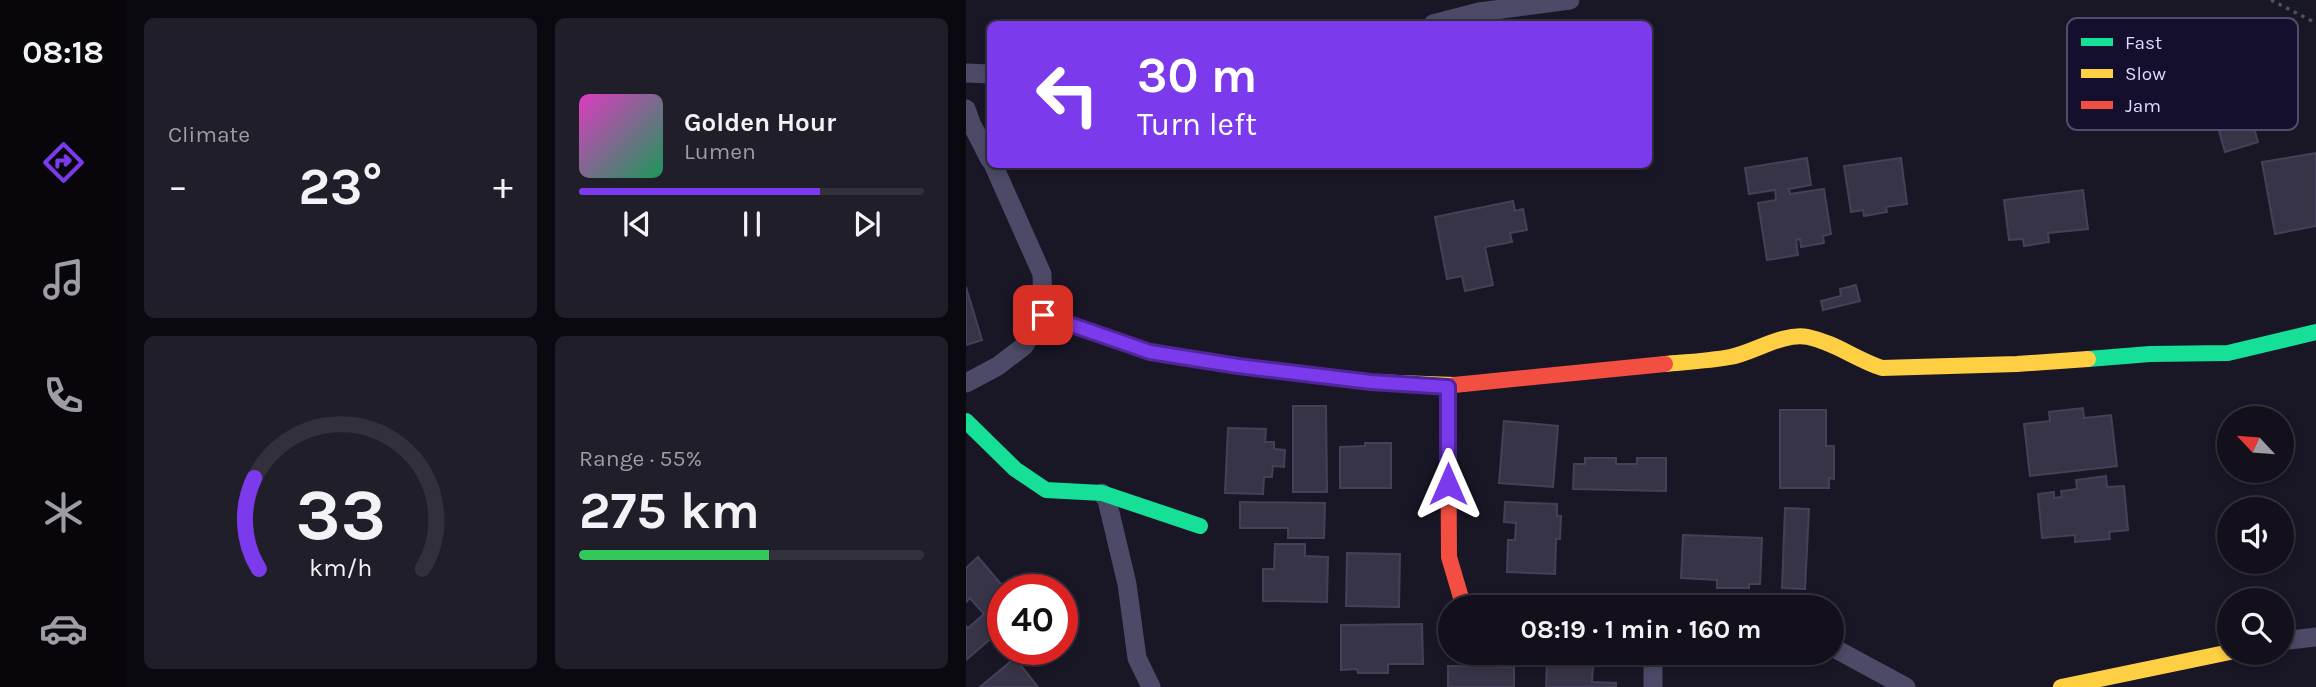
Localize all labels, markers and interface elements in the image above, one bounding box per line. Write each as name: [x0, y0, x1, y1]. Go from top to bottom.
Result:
legend: [2067, 18, 2298, 130]
text: Fast: [2125, 32, 2162, 54]
text: 08:18: [22, 34, 104, 71]
text: 30 m: [1137, 47, 1257, 104]
icon: left: [1022, 49, 1113, 140]
text: Slow: [2125, 63, 2166, 85]
text: Jam: [2125, 95, 2161, 117]
text: Turn left: [1137, 106, 1257, 143]
text: Golden Hour: [684, 107, 836, 138]
text: Climate: [168, 121, 250, 148]
icon: directions: [39, 138, 88, 187]
text: Lumen: [684, 138, 756, 165]
text: 23°: [298, 156, 383, 217]
text: −: [168, 164, 188, 209]
text: +: [493, 164, 513, 209]
icon: previous: [618, 205, 656, 243]
icon: pause: [733, 205, 771, 243]
icon: next: [848, 205, 886, 243]
icon: music: [39, 255, 88, 304]
pin: [1013, 285, 1073, 345]
icon: arrive: [1024, 296, 1062, 334]
icon: phone: [39, 371, 88, 420]
north arrow: [2217, 406, 2294, 483]
map controls: [2217, 406, 2294, 665]
text: Range · 55%: [579, 445, 702, 472]
position arrow: [1411, 447, 1485, 521]
text: 33: [295, 472, 386, 557]
text: 275 km: [579, 480, 760, 541]
icon: climate: [39, 488, 88, 537]
button: sound: [2217, 497, 2294, 574]
text: km/h: [309, 552, 372, 581]
speed limit sign: 40: [987, 574, 1078, 665]
button: search: [2217, 588, 2294, 665]
icon: car: [39, 604, 88, 653]
text: 08:19 · 1 min · 160 m: [1521, 614, 1761, 645]

